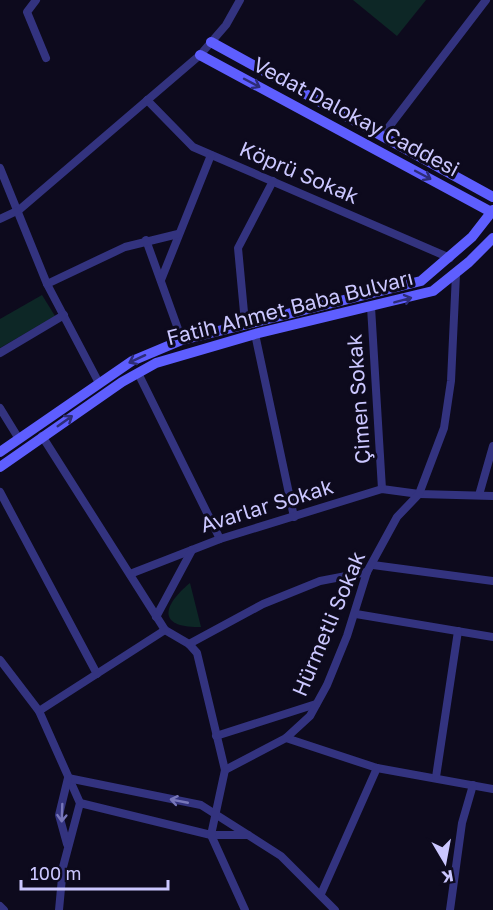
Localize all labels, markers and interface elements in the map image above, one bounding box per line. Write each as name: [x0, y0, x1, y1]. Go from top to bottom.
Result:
street label: Vedat Dalokay Caddesi: [249, 51, 464, 182]
one-way arrow: [243, 77, 260, 89]
street label: Köprü Sokak: [236, 135, 363, 209]
one-way arrow: [414, 170, 432, 181]
street label: Fatih Ahmet Baba Bulvarı: [164, 264, 416, 350]
one-way arrow: [393, 294, 412, 305]
street label: Çimen Sokak: [340, 333, 376, 465]
one-way arrow: [129, 354, 147, 365]
one-way arrow: [56, 415, 73, 427]
street label: Avarlar Sokak: [197, 472, 336, 538]
street label: Hürmetli Sokak: [286, 547, 370, 700]
one-way arrow: [170, 794, 189, 806]
one-way arrow: [56, 802, 67, 822]
north arrow: [415, 832, 475, 892]
scale bar: [21, 853, 168, 891]
text: 100 m: [30, 862, 81, 884]
text: K: [440, 866, 455, 888]

